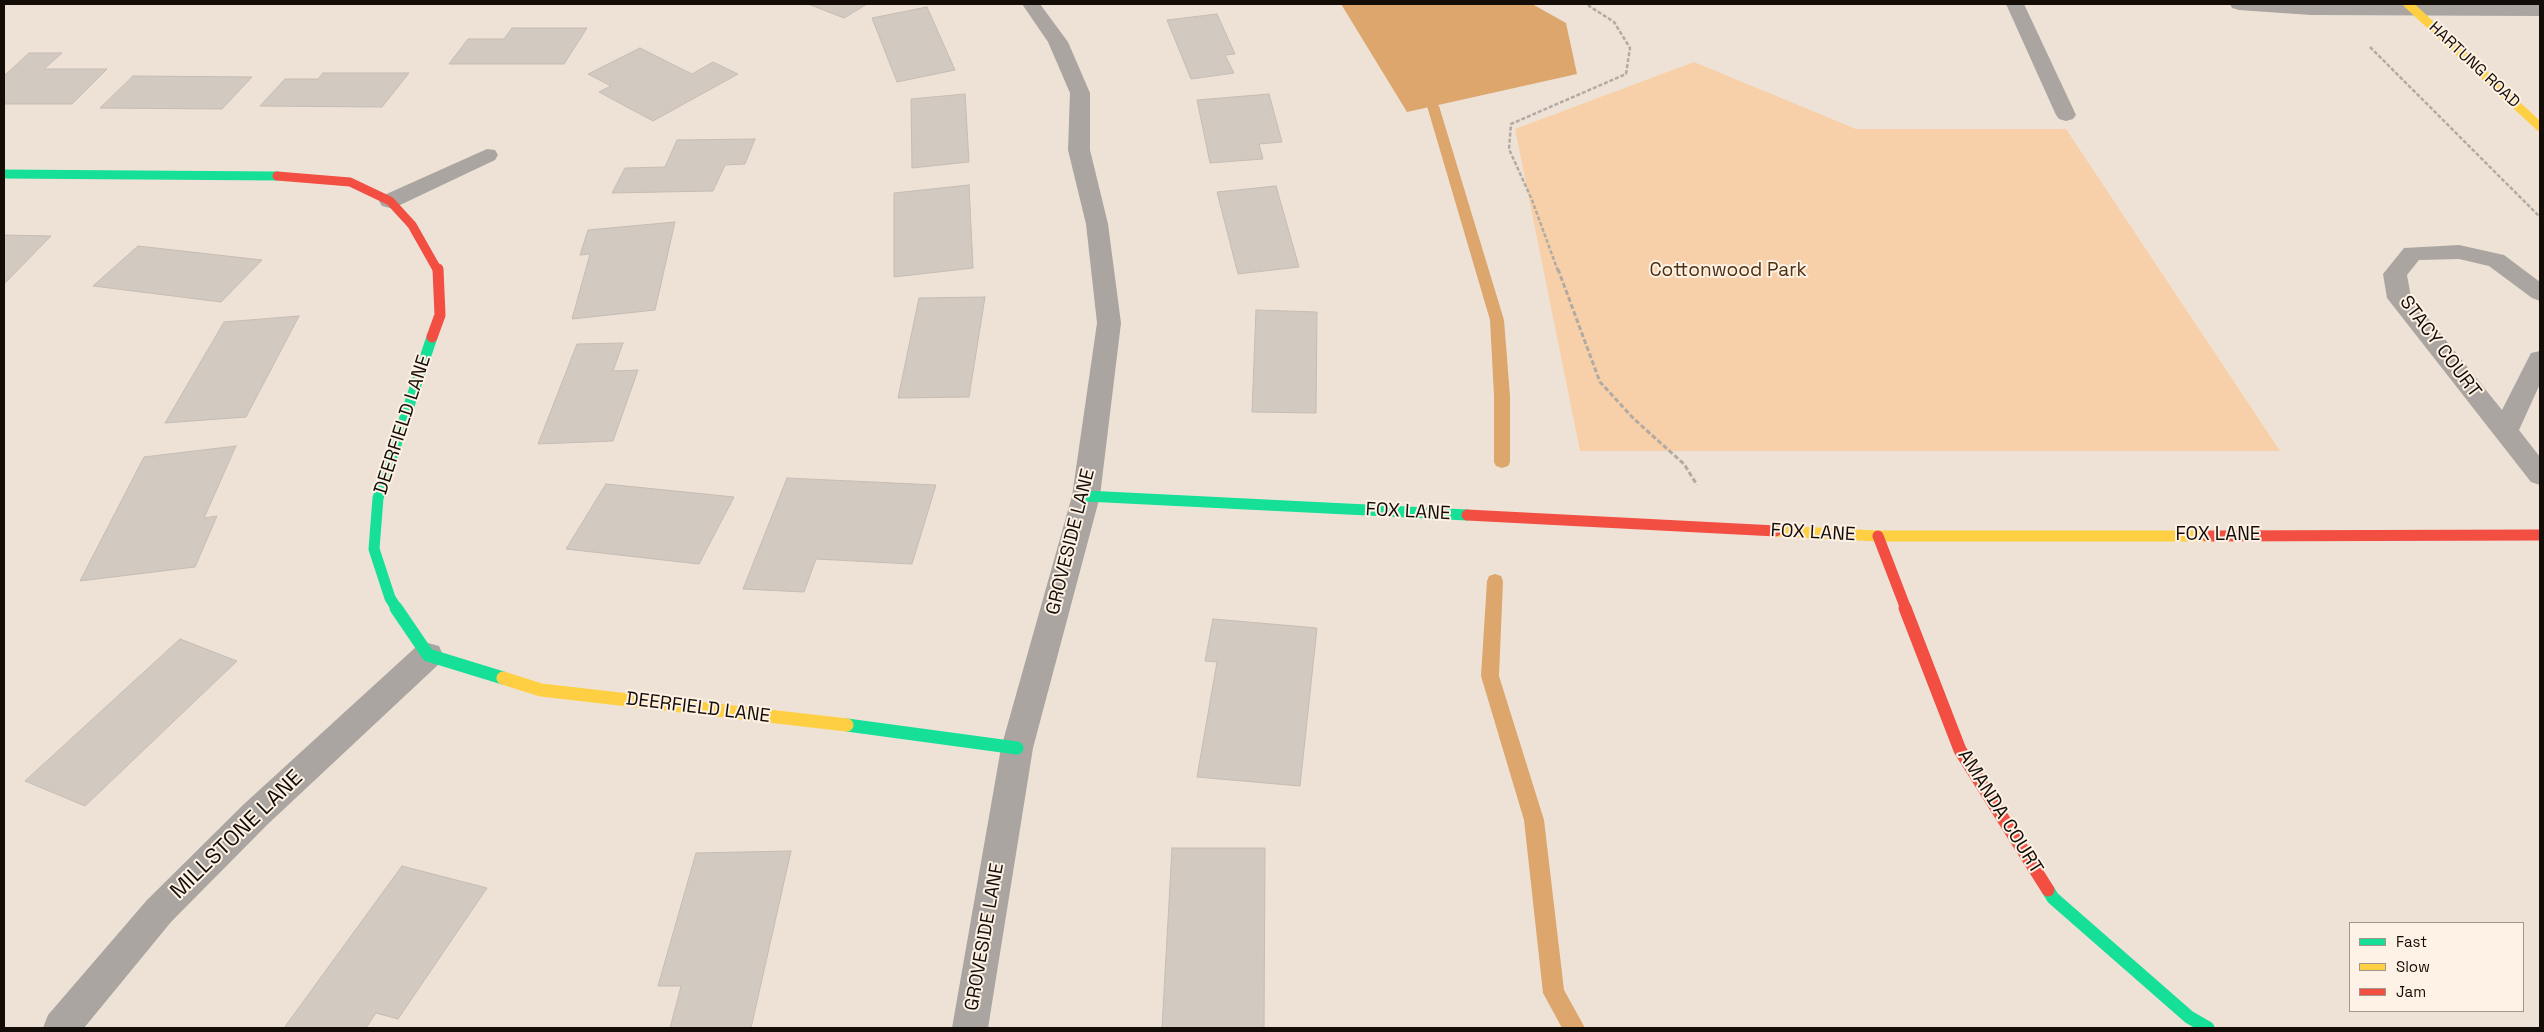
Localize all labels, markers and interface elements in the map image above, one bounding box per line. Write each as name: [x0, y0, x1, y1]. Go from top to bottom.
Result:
street label: HARTUNG ROAD: [2425, 18, 2523, 112]
park label: Cottonwood Park: [1649, 260, 1807, 282]
street label: STACY COURT: [2394, 292, 2486, 402]
street label: DEERFIELD LANE: [370, 352, 436, 498]
street label: GROVESIDE LANE: [1042, 467, 1100, 617]
street label: FOX LANE: [1365, 498, 1451, 526]
street label: FOX LANE: [1770, 519, 1856, 547]
street label: FOX LANE: [2175, 524, 2261, 546]
street label: DEERFIELD LANE: [625, 688, 771, 728]
street label: AMANDA COURT: [1953, 745, 2047, 879]
street label: MILLSTONE LANE: [165, 765, 309, 905]
street label: GROVESIDE LANE: [961, 861, 1009, 1013]
legend: [2349, 922, 2524, 1012]
text: Fast: [2396, 932, 2427, 951]
text: Slow: [2396, 957, 2430, 976]
text: Jam: [2396, 982, 2426, 1001]

